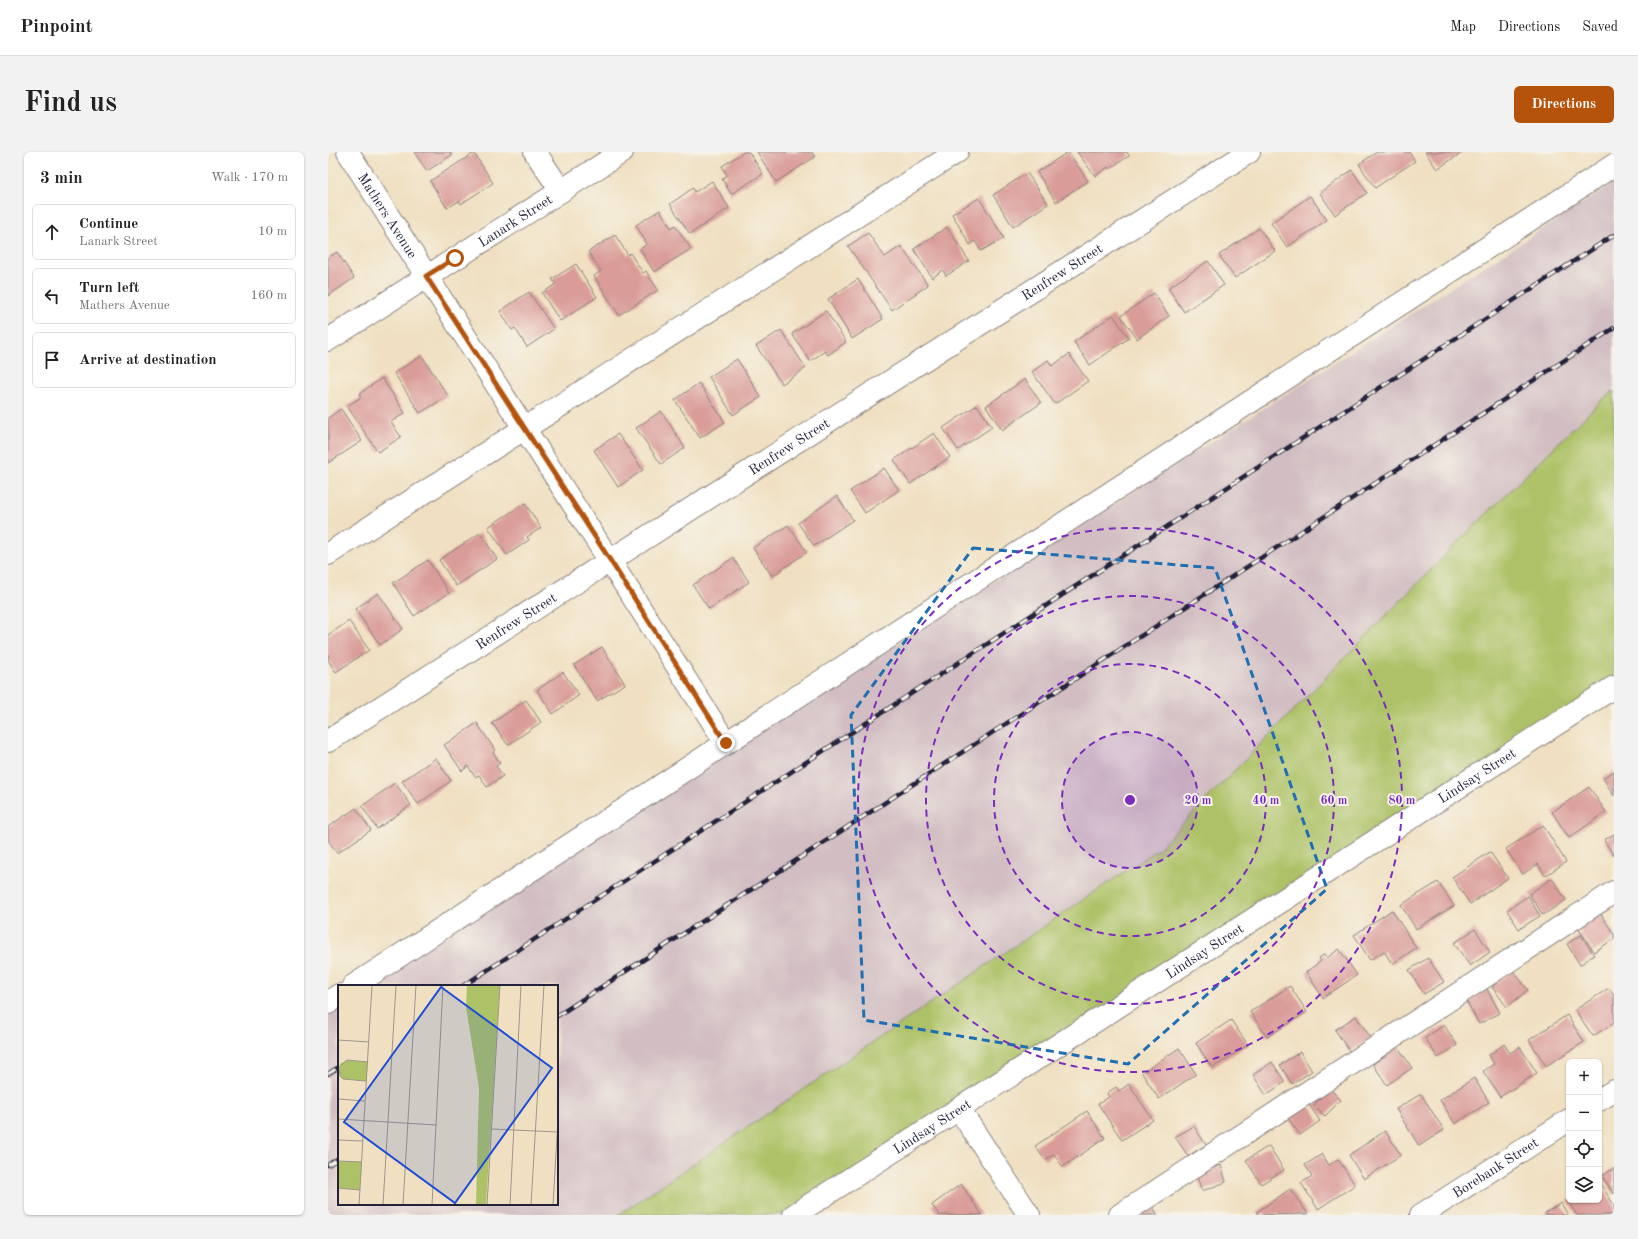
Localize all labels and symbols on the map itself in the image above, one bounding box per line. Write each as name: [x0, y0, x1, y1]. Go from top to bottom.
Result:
street label: Mathers Avenue: [355, 171, 419, 261]
street label: Lanark Street: [476, 192, 555, 250]
street label: Renfrew Street: [1019, 242, 1105, 303]
route start: [446, 249, 464, 267]
street label: Renfrew Street: [746, 416, 832, 478]
street label: Renfrew Street: [474, 591, 559, 653]
route end: [717, 734, 735, 752]
street label: Lindsay Street: [1436, 746, 1519, 806]
centre of rings: [1123, 793, 1137, 807]
text: 20 m: [1185, 795, 1212, 807]
text: 40 m: [1253, 795, 1280, 807]
text: 60 m: [1321, 795, 1348, 807]
text: 80 m: [1389, 795, 1416, 807]
street label: Lindsay Street: [1163, 922, 1246, 982]
inset map: [338, 985, 558, 1205]
street label: Lindsay Street: [891, 1097, 974, 1157]
street label: Borebank Street: [1450, 1136, 1541, 1201]

